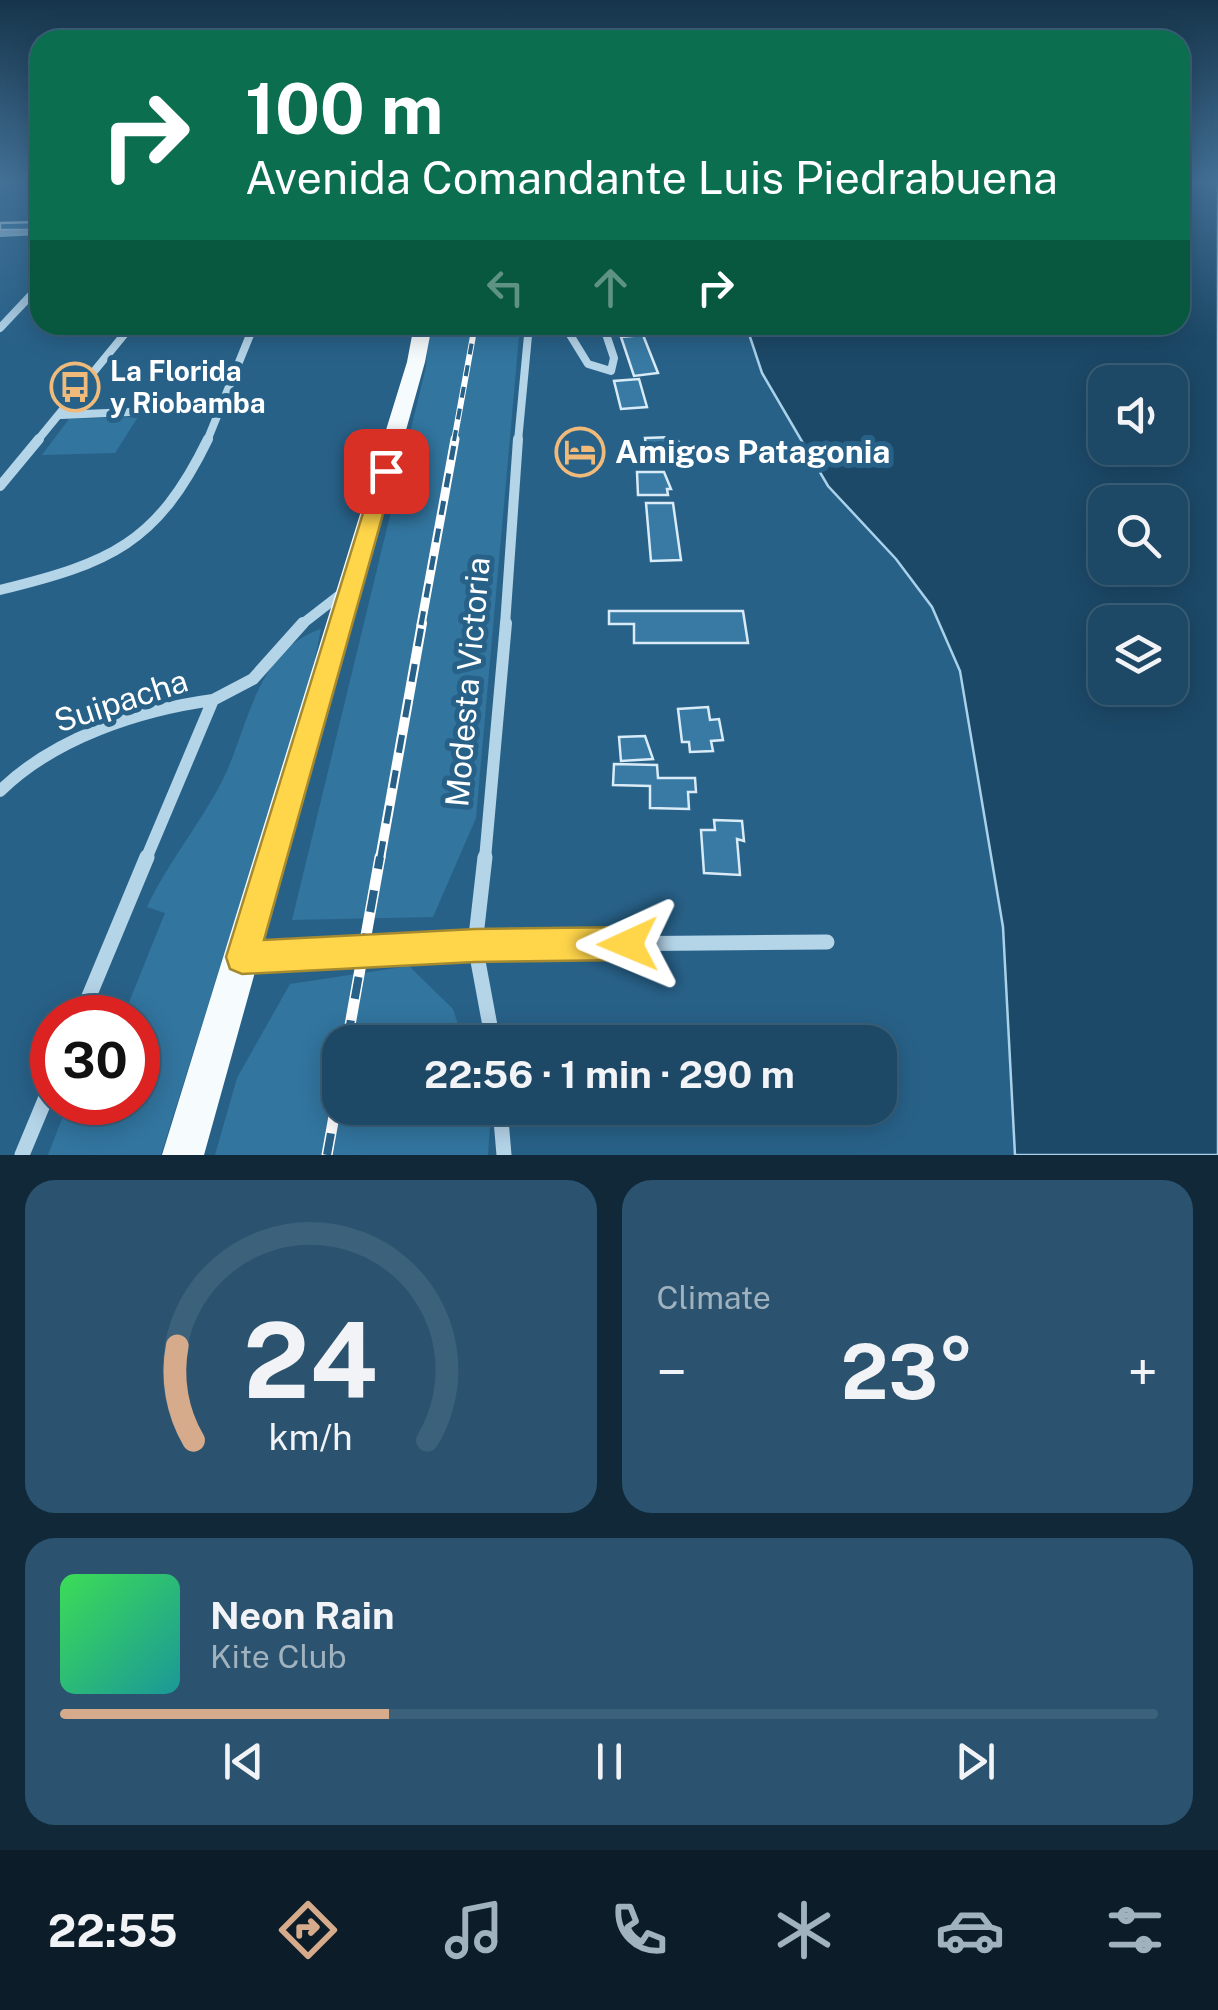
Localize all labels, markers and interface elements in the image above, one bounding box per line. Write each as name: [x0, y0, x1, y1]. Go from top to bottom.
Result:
text: 100 m: [245, 67, 443, 150]
icon: right: [80, 70, 210, 200]
text: Avenida Comandante Luis Piedrabuena: [245, 151, 1058, 204]
icon: left: [478, 260, 533, 315]
icon: ahead: [583, 260, 638, 315]
icon: right: [688, 260, 743, 315]
place label: La Florida y Riobamba: [110, 354, 266, 419]
bus stop icon: La Florida y Riobamba: [49, 361, 101, 413]
map controls: [1088, 365, 1188, 705]
button: sound: [1088, 365, 1188, 465]
hotel icon: Amigos Patagonia: [554, 426, 606, 478]
pin: [344, 429, 429, 514]
place label: Amigos Patagonia: [615, 433, 890, 470]
icon: arrive: [359, 444, 414, 499]
button: search: [1088, 485, 1188, 585]
street label: Modesta Victoria: [438, 556, 497, 808]
button: layers: [1088, 605, 1188, 705]
street label: Suipacha: [49, 662, 192, 739]
position arrow: [576, 892, 680, 996]
speed limit sign: 30: [30, 995, 160, 1125]
text: 22:56 · 1 min · 290 m: [424, 1052, 795, 1097]
text: Climate: [657, 1279, 771, 1316]
text: 24: [244, 1299, 378, 1421]
text: 23°: [841, 1328, 974, 1416]
text: −: [657, 1340, 687, 1404]
text: +: [1128, 1340, 1158, 1404]
text: km/h: [269, 1416, 353, 1458]
text: Neon Rain: [210, 1593, 394, 1638]
text: Kite Club: [210, 1638, 347, 1675]
icon: previous: [216, 1734, 271, 1789]
icon: pause: [582, 1734, 637, 1789]
icon: next: [948, 1734, 1003, 1789]
icon: directions: [273, 1895, 343, 1965]
icon: music: [439, 1895, 509, 1965]
icon: phone: [604, 1895, 674, 1965]
icon: climate: [769, 1895, 839, 1965]
icon: car: [935, 1895, 1005, 1965]
icon: filters: [1100, 1895, 1170, 1965]
text: 22:55: [48, 1904, 178, 1957]

